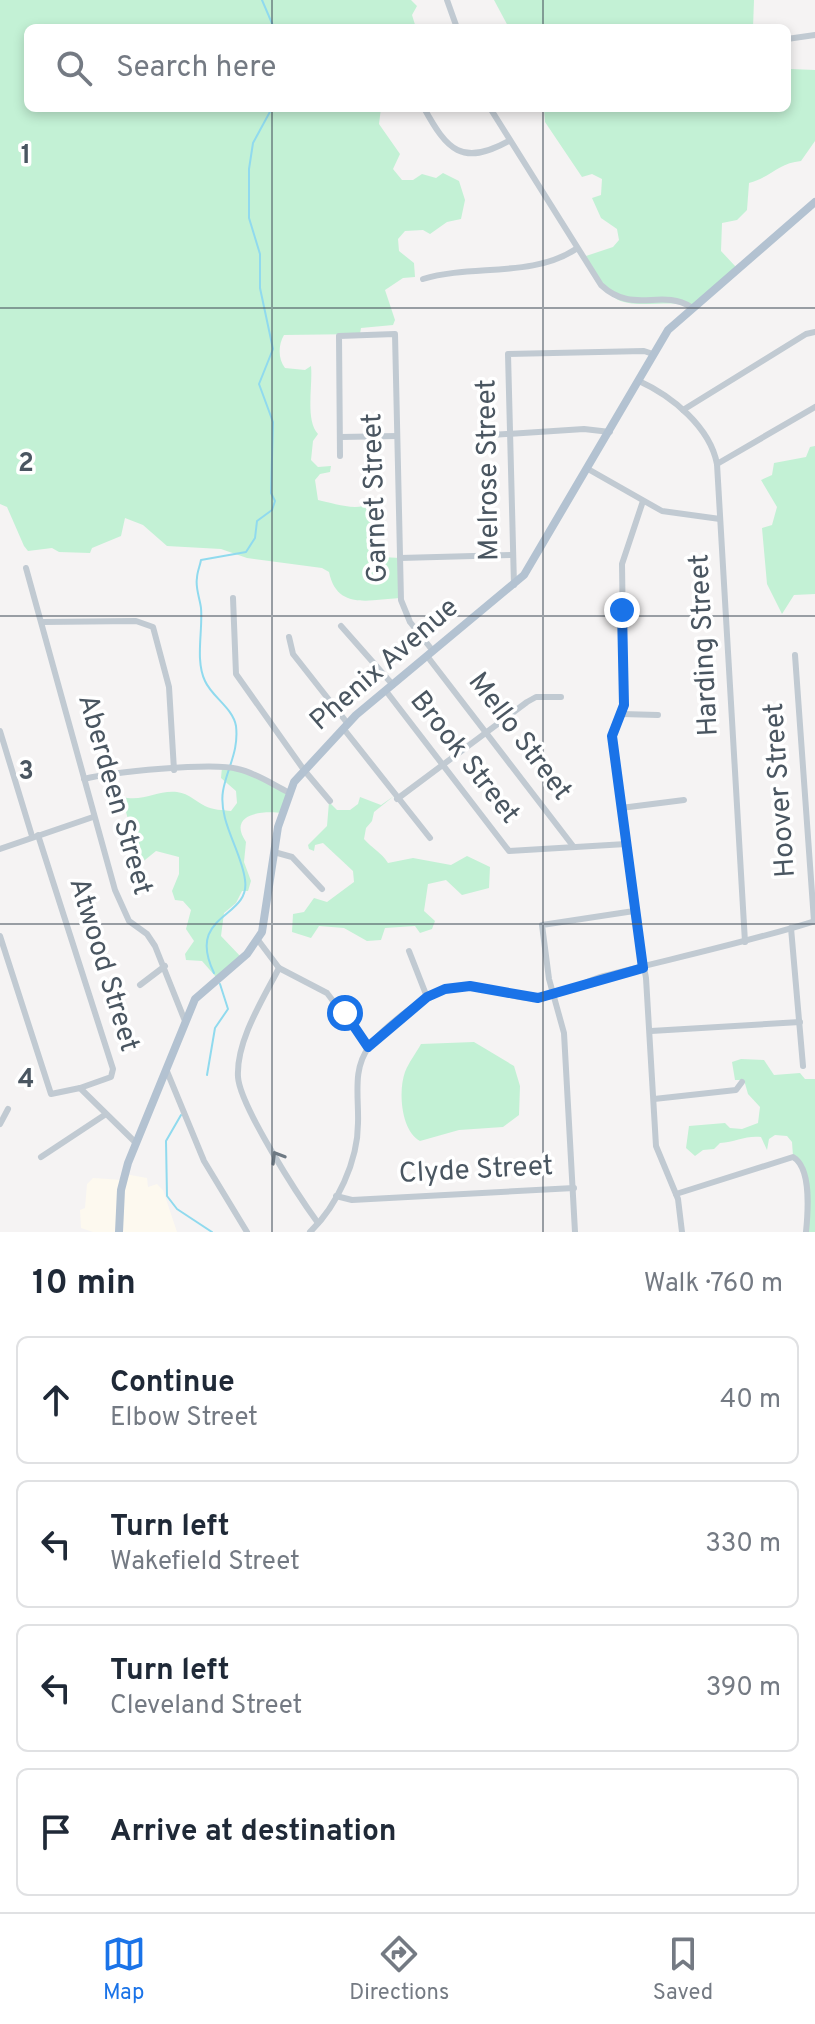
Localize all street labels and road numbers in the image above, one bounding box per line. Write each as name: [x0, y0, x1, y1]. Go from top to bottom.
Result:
street label: Melrose Street: [469, 379, 509, 561]
street label: Garnet Street: [355, 412, 397, 584]
street label: Harding Street: [682, 553, 728, 737]
street label: Phenix Avenue: [303, 591, 467, 739]
street label: Mello Street: [459, 666, 579, 808]
street label: Brook Street: [401, 684, 527, 832]
street label: Aberdeen Street: [68, 691, 160, 899]
street label: Hoover Street: [757, 701, 805, 879]
street label: Atwood Street: [59, 874, 147, 1056]
street label: Clyde Street: [398, 1149, 554, 1193]

